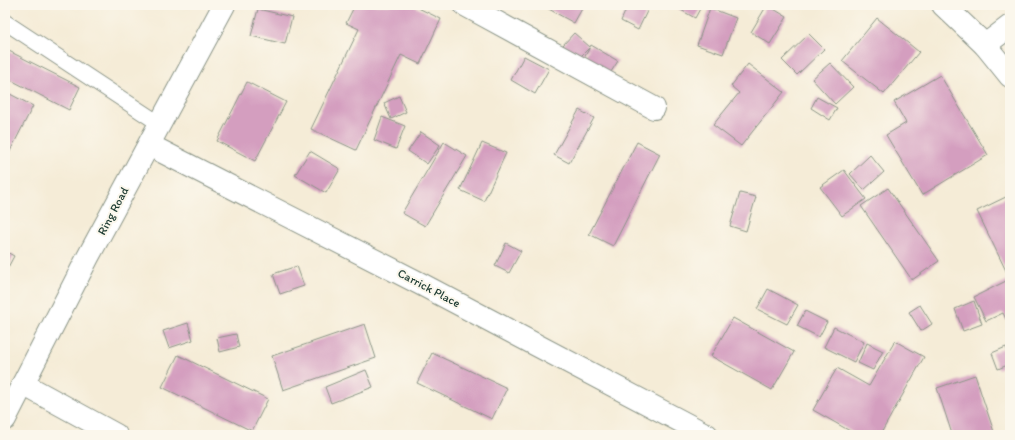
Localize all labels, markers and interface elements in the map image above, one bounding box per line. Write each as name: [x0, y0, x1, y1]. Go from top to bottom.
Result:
street label: Ring Road: [95, 184, 132, 237]
street label: Carrick Place: [395, 266, 463, 310]

